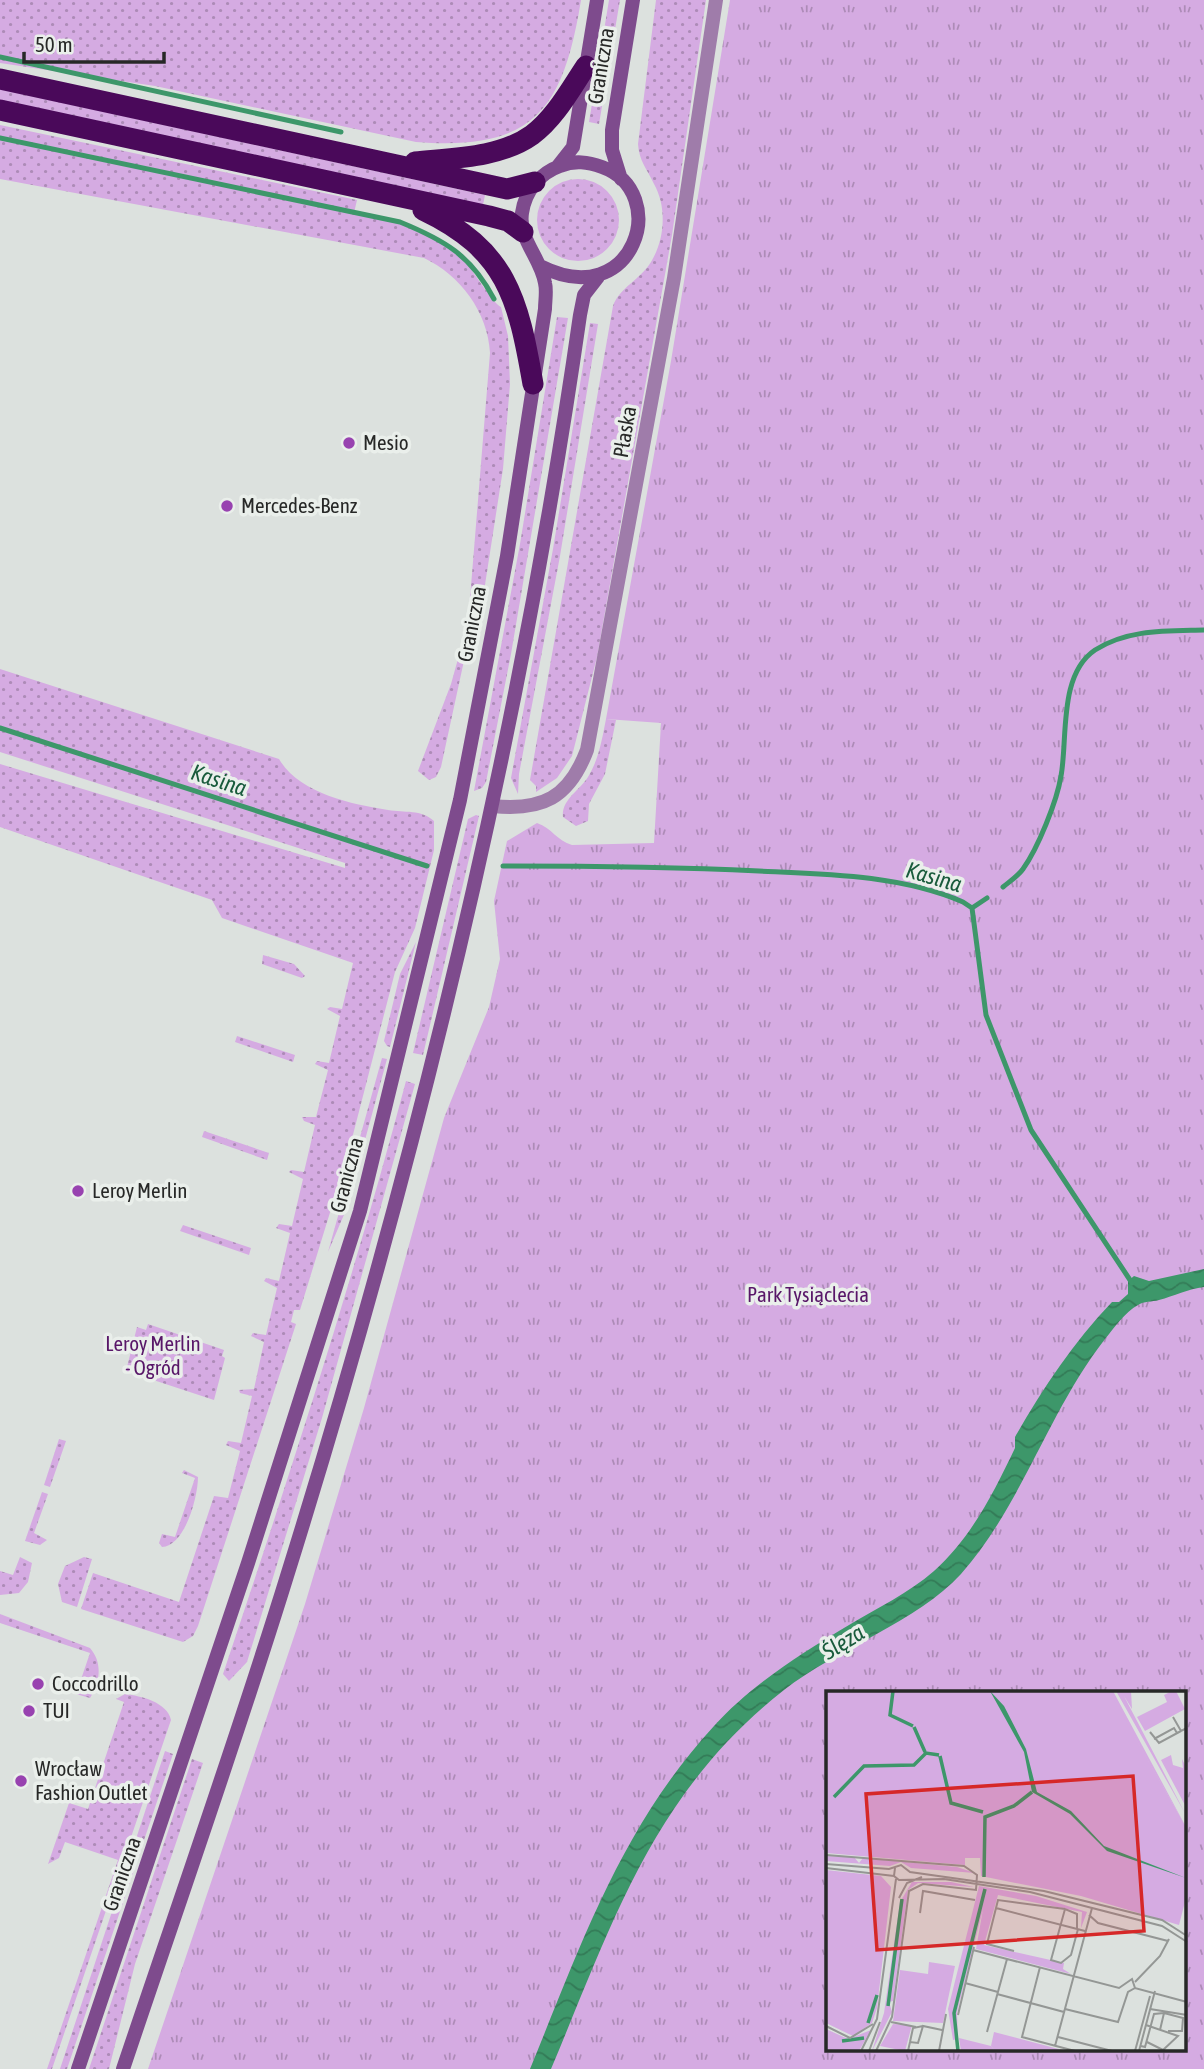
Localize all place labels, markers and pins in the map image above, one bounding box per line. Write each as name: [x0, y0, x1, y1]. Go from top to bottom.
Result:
place label: Mesio: [363, 430, 409, 454]
marker: Mesio: [341, 435, 357, 451]
place label: Mercedes-Benz: [241, 493, 358, 517]
marker: Mercedes-Benz: [219, 498, 235, 514]
place label: Leroy Merlin: [92, 1178, 187, 1202]
marker: Leroy Merlin: [70, 1183, 86, 1199]
place label: Coccodrillo: [52, 1671, 139, 1695]
marker: Coccodrillo: [30, 1676, 46, 1692]
place label: TUI: [43, 1698, 70, 1722]
marker: TUI: [21, 1703, 37, 1719]
place label: Wrocław Fashion Outlet: [35, 1756, 148, 1804]
marker: Wrocław Fashion Outlet: [13, 1773, 29, 1789]

